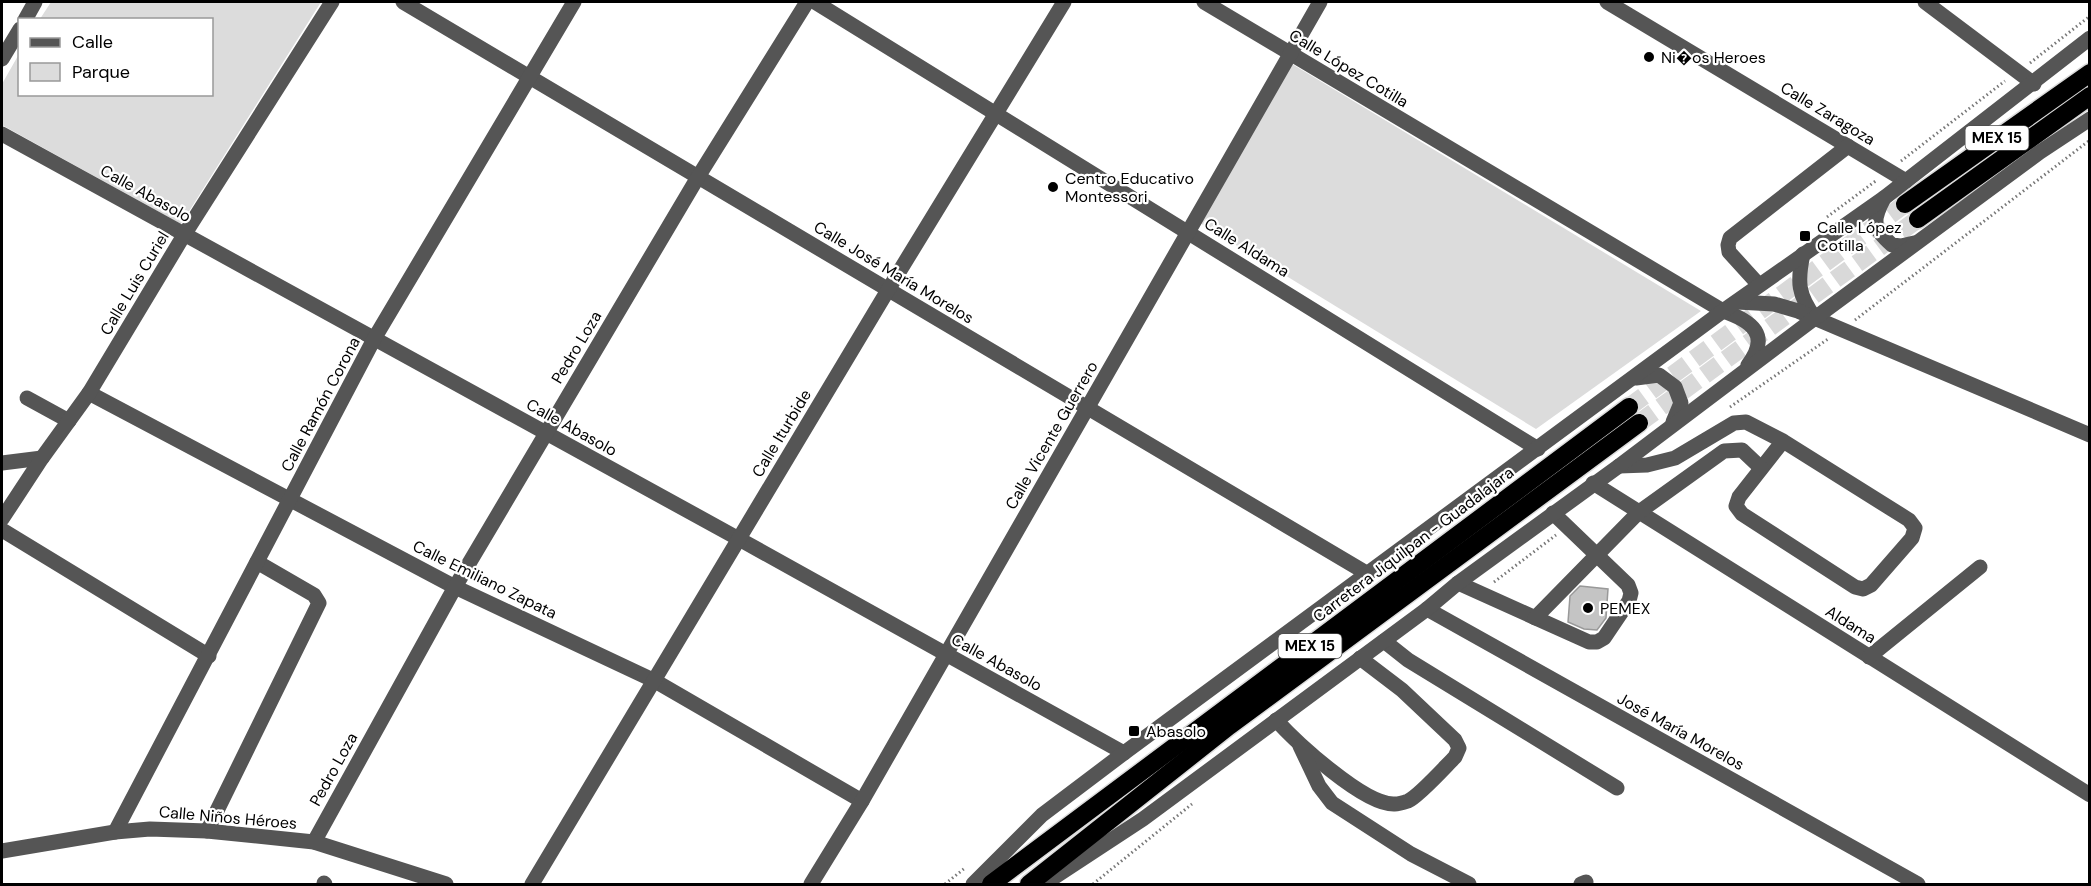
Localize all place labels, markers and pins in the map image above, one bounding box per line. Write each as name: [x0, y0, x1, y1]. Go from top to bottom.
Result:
place label: Ni�os Heroes: [1661, 47, 1766, 68]
marker: Ni�os Heroes: [1642, 50, 1656, 64]
place label: Centro Educativo Montessori: [1065, 168, 1194, 207]
marker: Centro Educativo Montessori: [1046, 180, 1060, 194]
place label: Calle López Cotilla: [1817, 217, 1902, 256]
marker: Calle López Cotilla: [1798, 229, 1812, 243]
place label: PEMEX: [1600, 598, 1651, 619]
marker: PEMEX: [1581, 601, 1595, 615]
place label: Abasolo: [1146, 721, 1206, 742]
marker: Abasolo: [1127, 724, 1141, 738]

